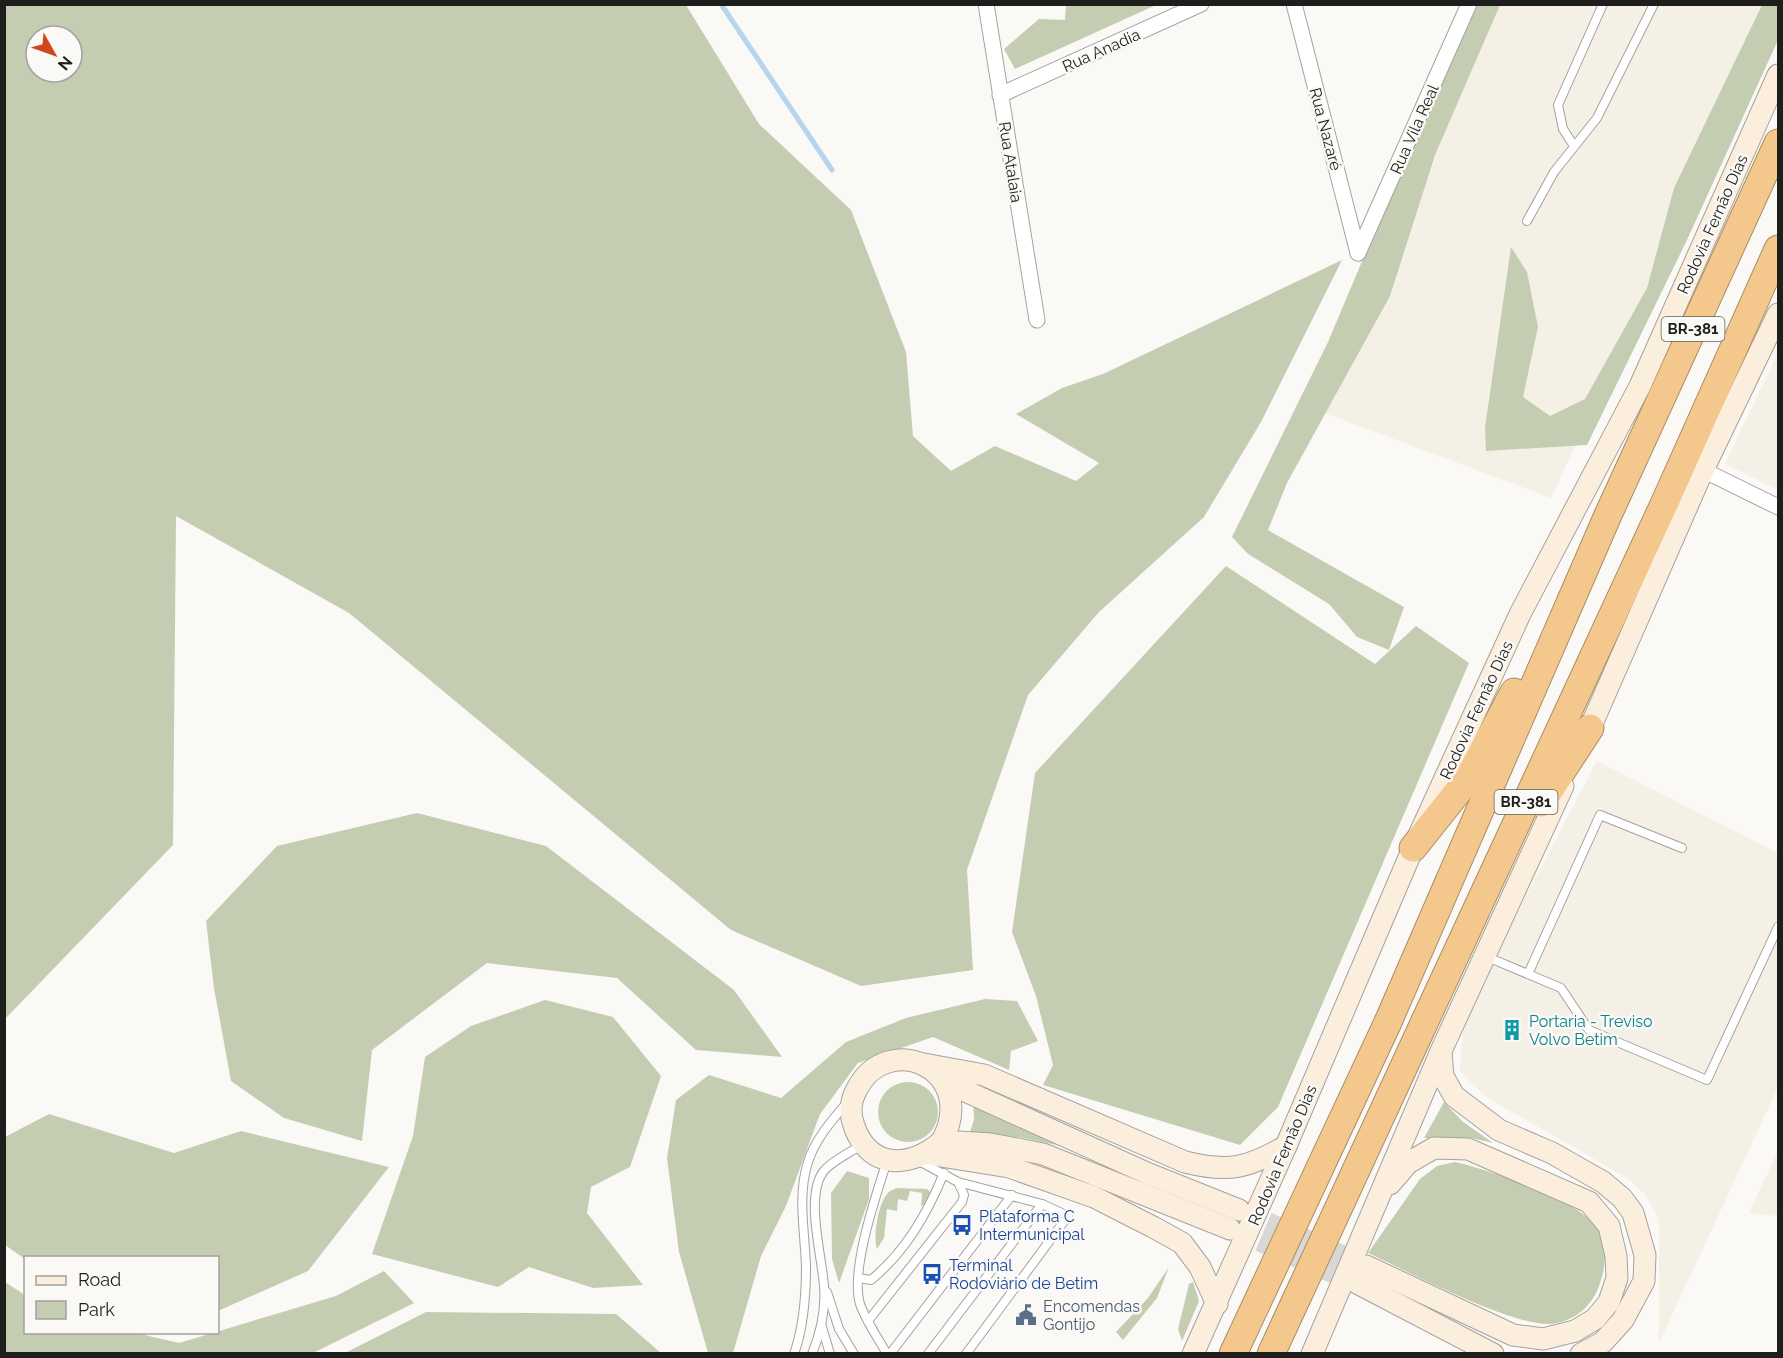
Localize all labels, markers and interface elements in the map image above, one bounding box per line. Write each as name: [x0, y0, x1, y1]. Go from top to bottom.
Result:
north arrow: [24, 24, 84, 84]
street label: Rua Anadia: [1059, 25, 1143, 76]
text: N: [54, 53, 76, 74]
street label: Rua Vila Real: [1386, 81, 1443, 177]
street label: Rua Nazaré: [1305, 86, 1346, 173]
street label: Rua Atalaia: [995, 120, 1026, 204]
street label: Rodovia Fernão Dias: [1673, 151, 1752, 297]
road number: BR-381: [1662, 317, 1724, 341]
street label: Rodovia Fernão Dias: [1436, 638, 1517, 782]
road number: BR-381: [1494, 790, 1558, 814]
place label: Portaria - Treviso Volvo Betim: [1529, 1012, 1652, 1049]
building icon: Portaria - Treviso Volvo Betim: [1500, 1018, 1524, 1042]
street label: Rodovia Fernão Dias: [1244, 1082, 1321, 1228]
place label: Plataforma C Intermunicipal: [979, 1207, 1085, 1244]
bus stop icon: Plataforma C Intermunicipal: [950, 1213, 974, 1237]
legend: [24, 1256, 219, 1334]
place label: Terminal Rodoviário de Betim: [949, 1256, 1098, 1293]
bus stop icon: Terminal Rodoviário de Betim: [920, 1262, 944, 1286]
text: Road: [78, 1269, 121, 1290]
place label: Encomendas Gontijo: [1043, 1297, 1140, 1334]
text: Park: [78, 1299, 115, 1320]
public building icon: Encomendas Gontijo: [1014, 1303, 1038, 1327]

